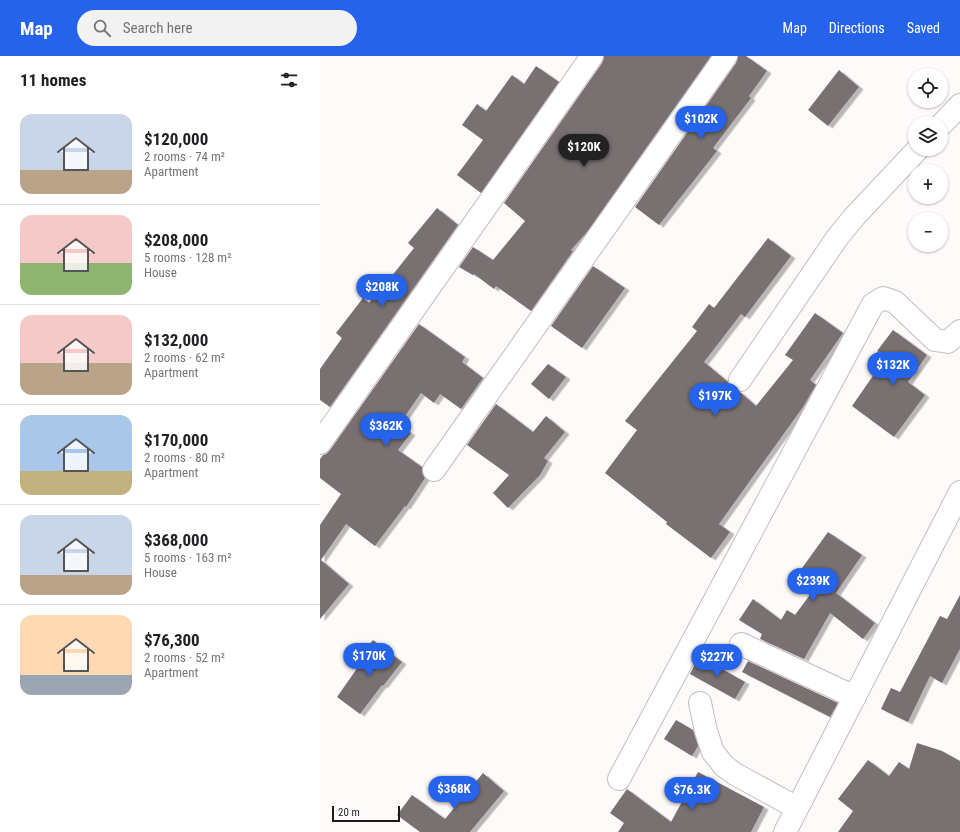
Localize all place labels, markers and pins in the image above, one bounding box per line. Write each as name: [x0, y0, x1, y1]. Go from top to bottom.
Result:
pin: $102K: [673, 106, 729, 140]
pin: $120K: [556, 134, 612, 168]
pin: $208K: [354, 274, 410, 308]
pin: $132K: [865, 352, 921, 386]
pin: $197K: [687, 383, 743, 417]
pin: $362K: [358, 413, 414, 447]
pin: $239K: [785, 568, 841, 602]
pin: $170K: [341, 643, 397, 677]
pin: $227K: [689, 644, 745, 678]
pin: $368K: [426, 776, 482, 810]
pin: $76.3K: [659, 777, 725, 811]

